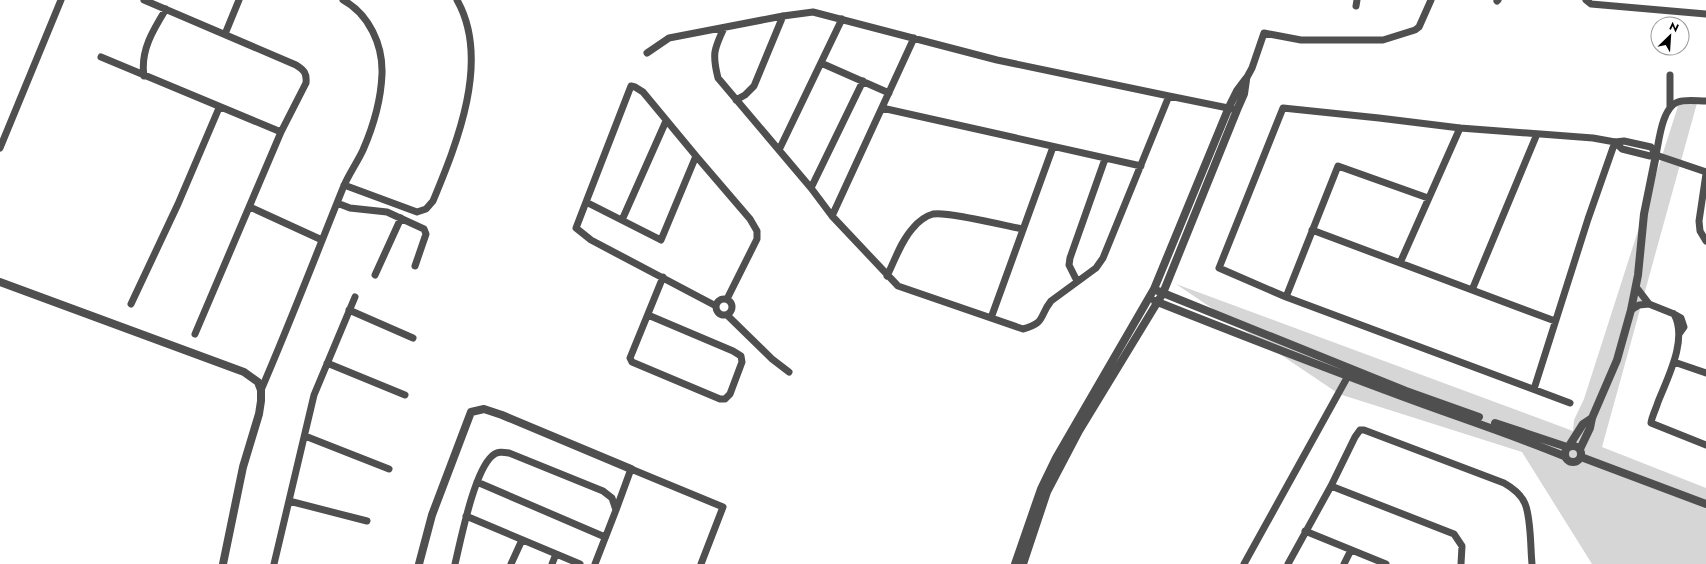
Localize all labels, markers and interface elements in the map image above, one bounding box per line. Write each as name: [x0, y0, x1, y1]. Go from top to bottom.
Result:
north arrow: [1650, 16, 1690, 56]
text: N: [1667, 18, 1682, 36]

